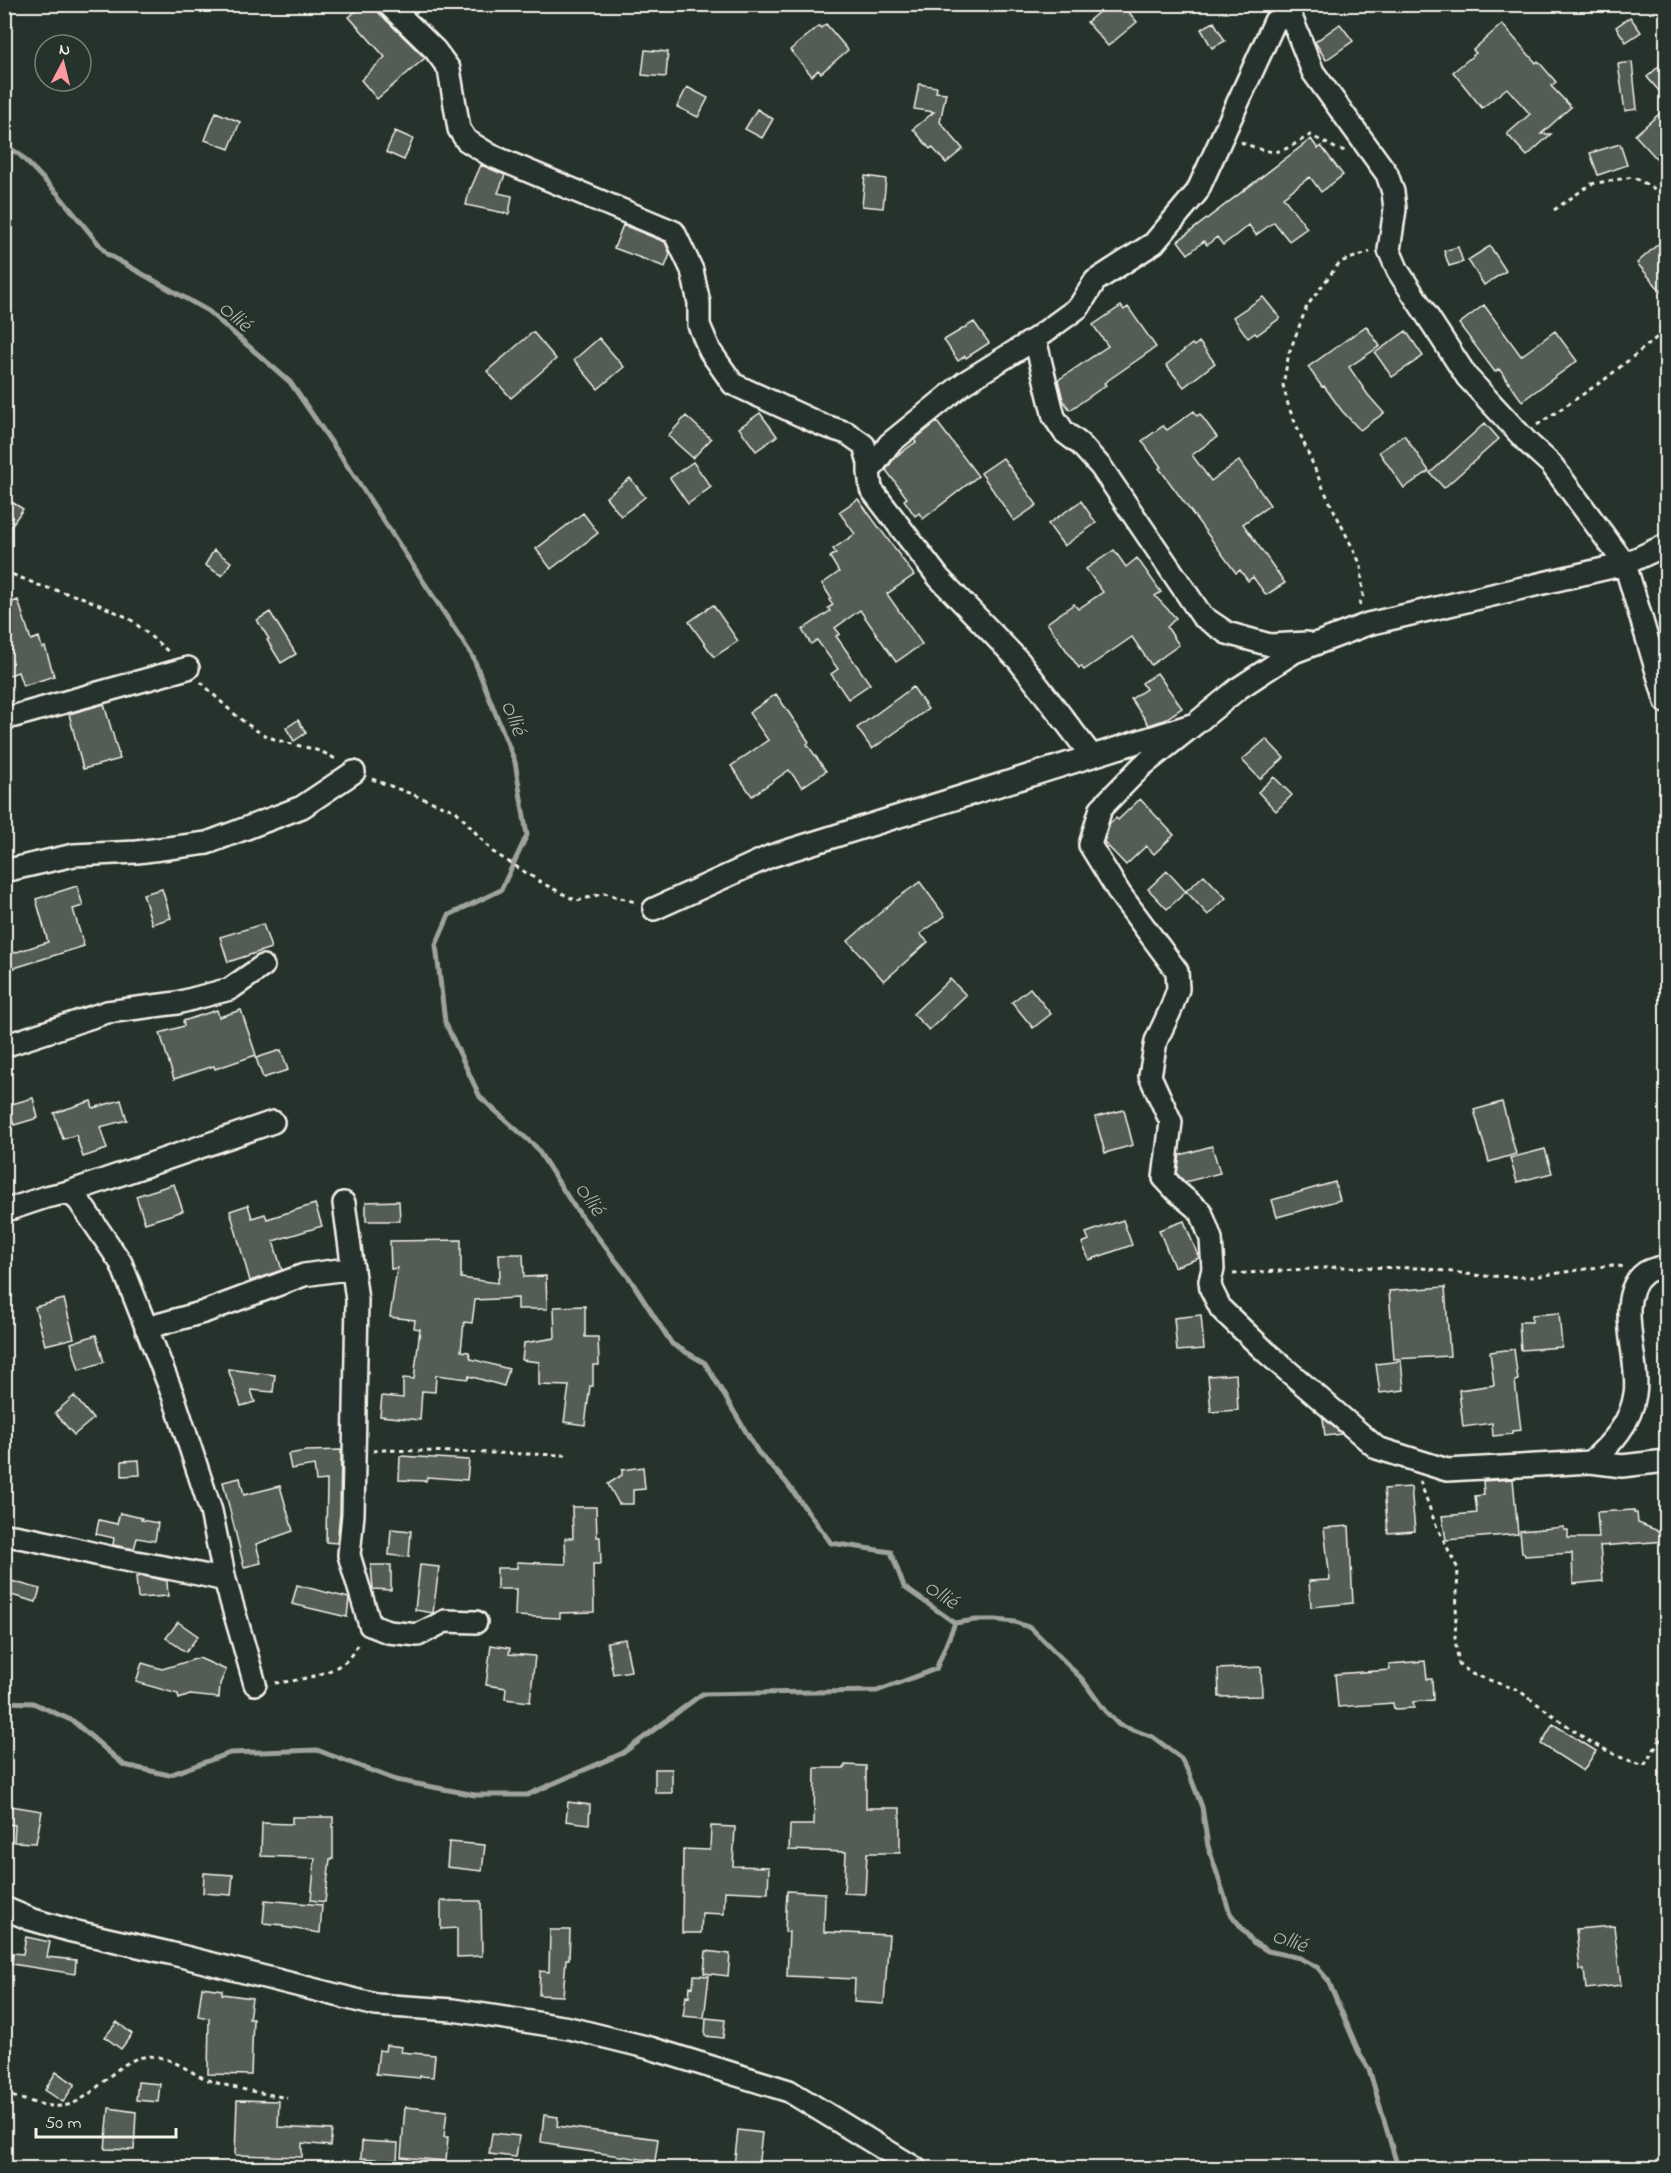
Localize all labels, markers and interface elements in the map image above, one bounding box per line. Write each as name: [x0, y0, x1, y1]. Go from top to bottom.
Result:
north arrow: [33, 33, 93, 93]
text: N: [58, 38, 72, 63]
water label: Ollié: [210, 294, 259, 342]
water label: Ollié: [491, 696, 534, 742]
water label: Ollié: [565, 1176, 613, 1224]
water label: Ollié: [917, 1572, 965, 1619]
water label: Ollié: [1267, 1921, 1312, 1963]
scale bar: [36, 2101, 176, 2139]
text: 50 m: [45, 2111, 82, 2137]

